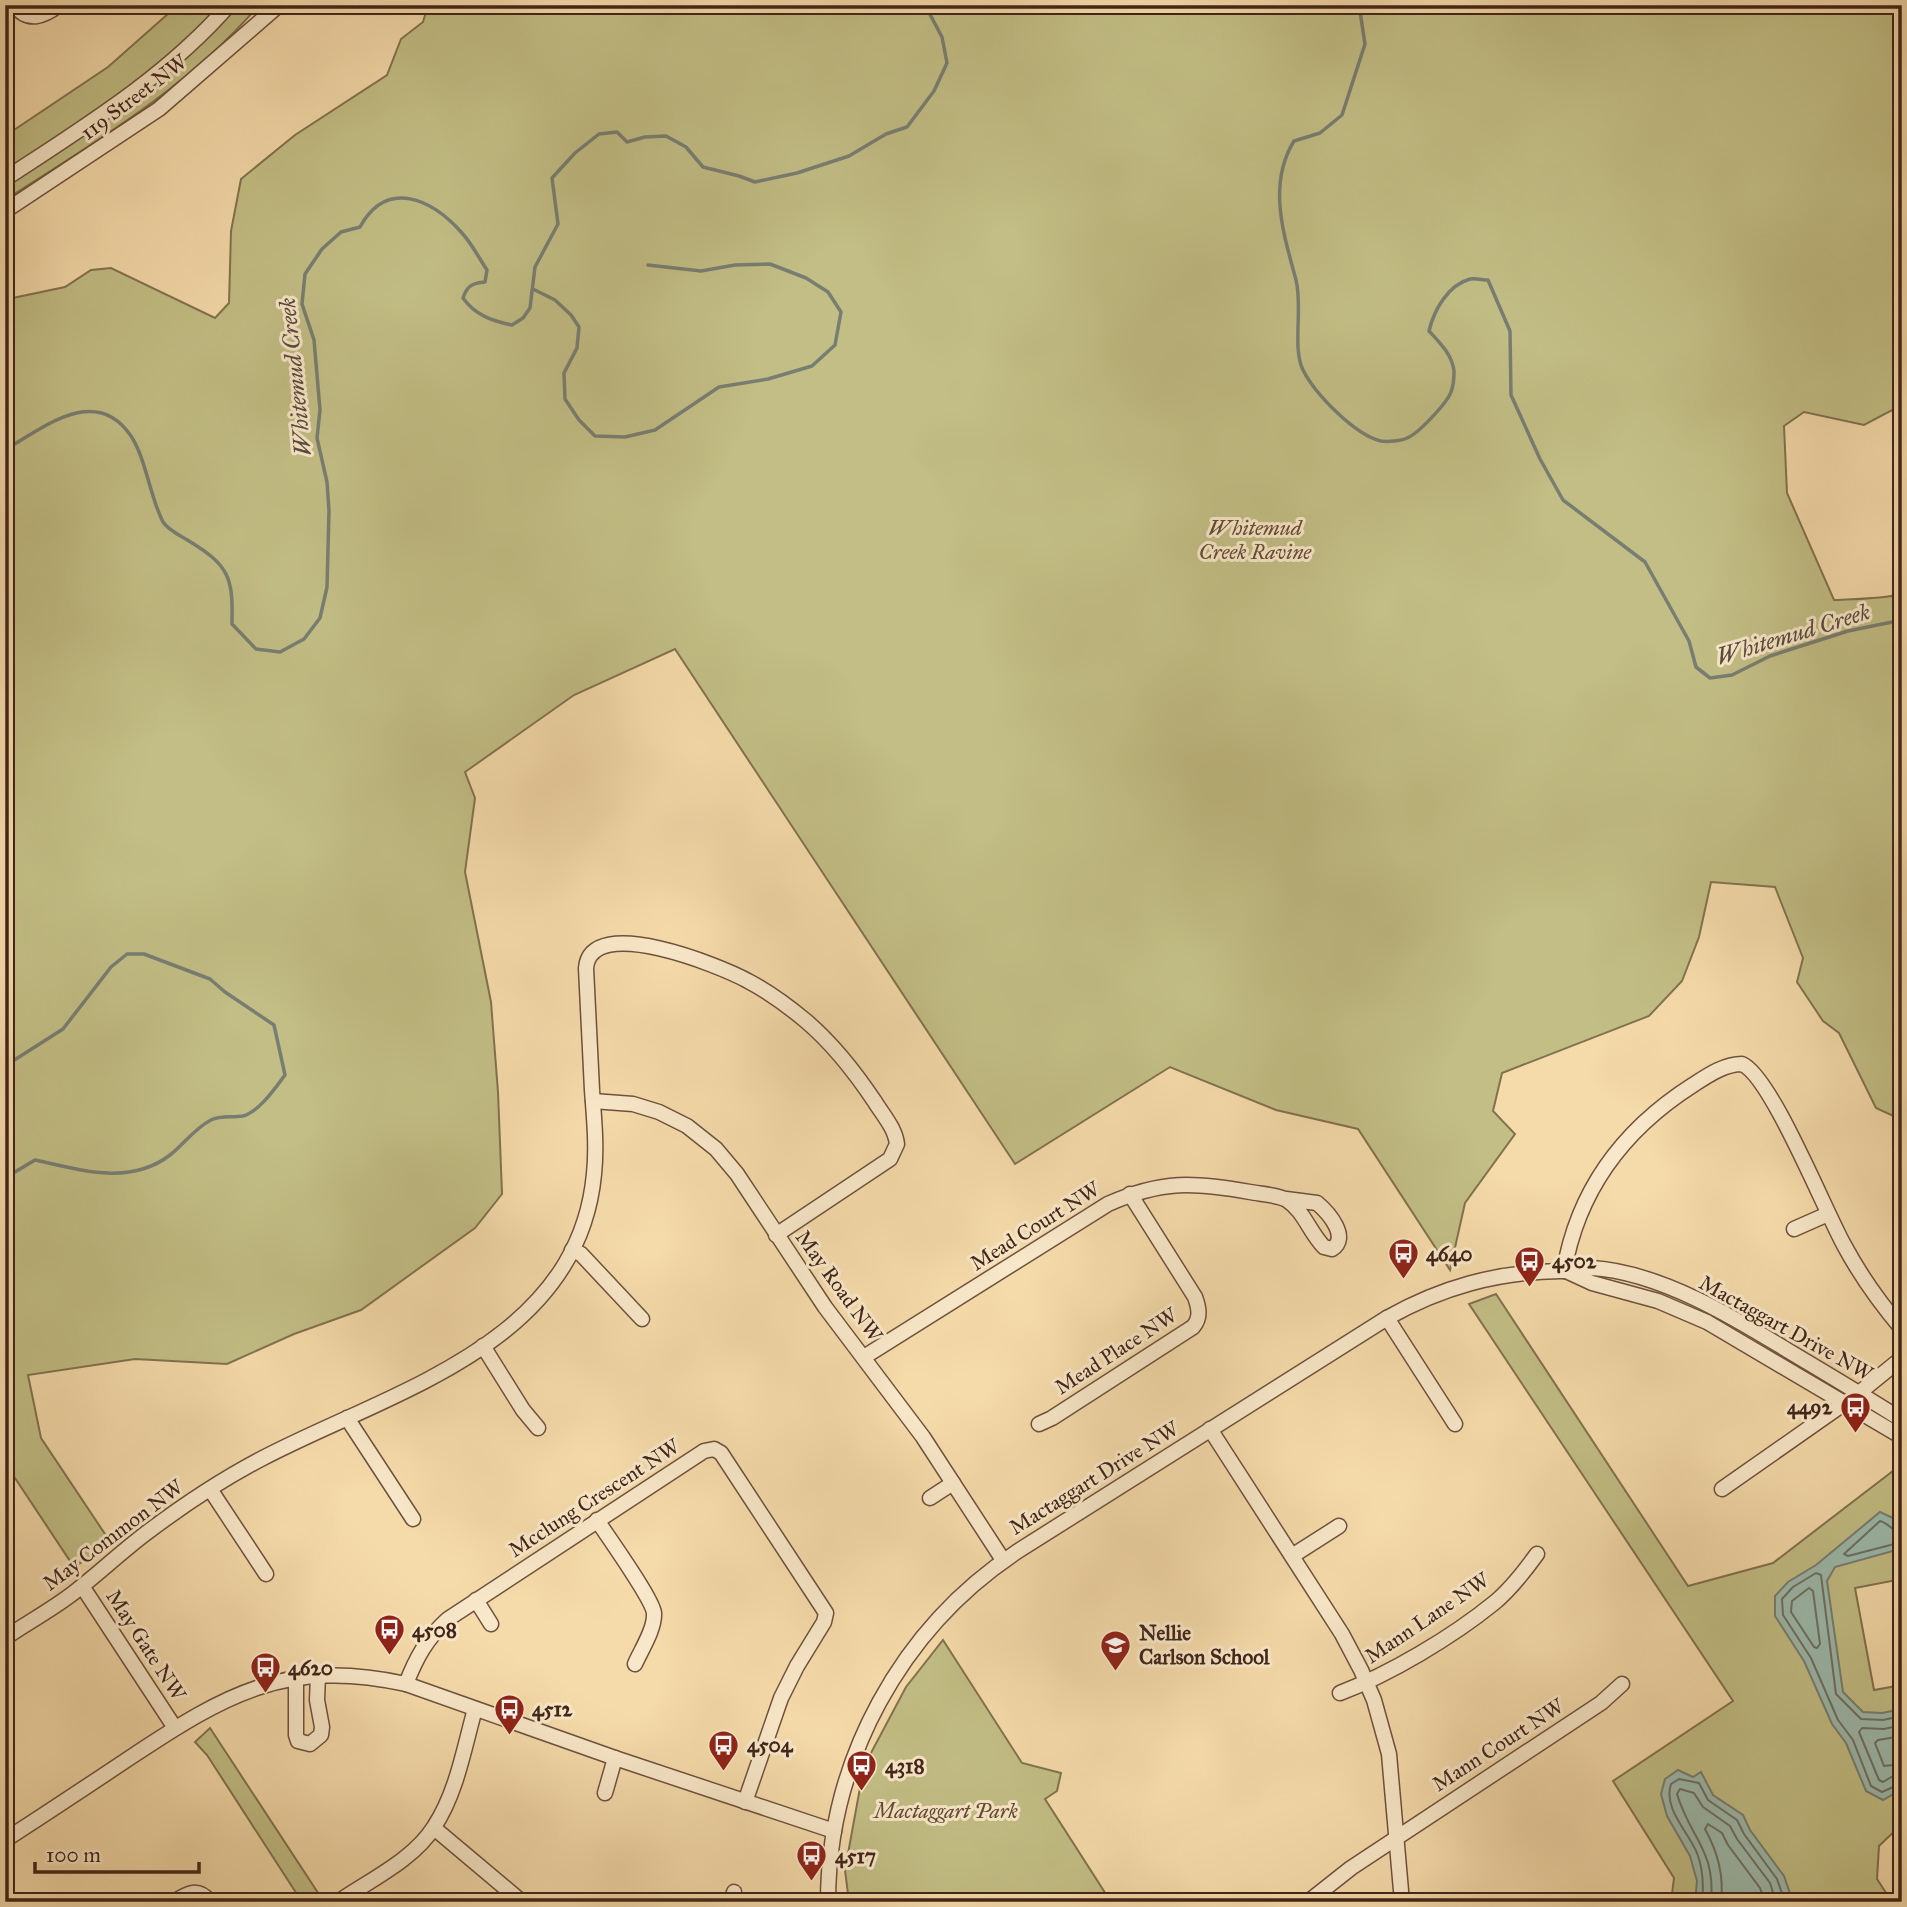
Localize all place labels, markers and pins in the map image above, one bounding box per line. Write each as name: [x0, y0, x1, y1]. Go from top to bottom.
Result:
bus stop icon: 4640: [1386, 1237, 1420, 1281]
place label: 4640: [1426, 1241, 1472, 1267]
bus stop icon: 4502: [1512, 1244, 1546, 1288]
place label: 4502: [1552, 1248, 1597, 1274]
bus stop icon: 4492: [1838, 1390, 1872, 1434]
place label: 4492: [1787, 1394, 1833, 1420]
bus stop icon: 4508: [372, 1613, 406, 1657]
place label: 4508: [412, 1617, 457, 1643]
place label: Nellie Carlson School: [1139, 1620, 1271, 1670]
school or university icon: Nellie Carlson School: [1099, 1628, 1133, 1672]
bus stop icon: 4620: [248, 1651, 282, 1695]
place label: 4620: [288, 1655, 333, 1681]
bus stop icon: 4512: [492, 1692, 526, 1736]
place label: 4512: [532, 1696, 573, 1722]
bus stop icon: 4504: [707, 1728, 741, 1772]
place label: 4504: [747, 1732, 794, 1758]
bus stop icon: 4318: [845, 1749, 879, 1793]
place label: 4318: [885, 1753, 925, 1779]
bus stop icon: 4517: [795, 1839, 829, 1883]
place label: 4517: [835, 1843, 876, 1869]

